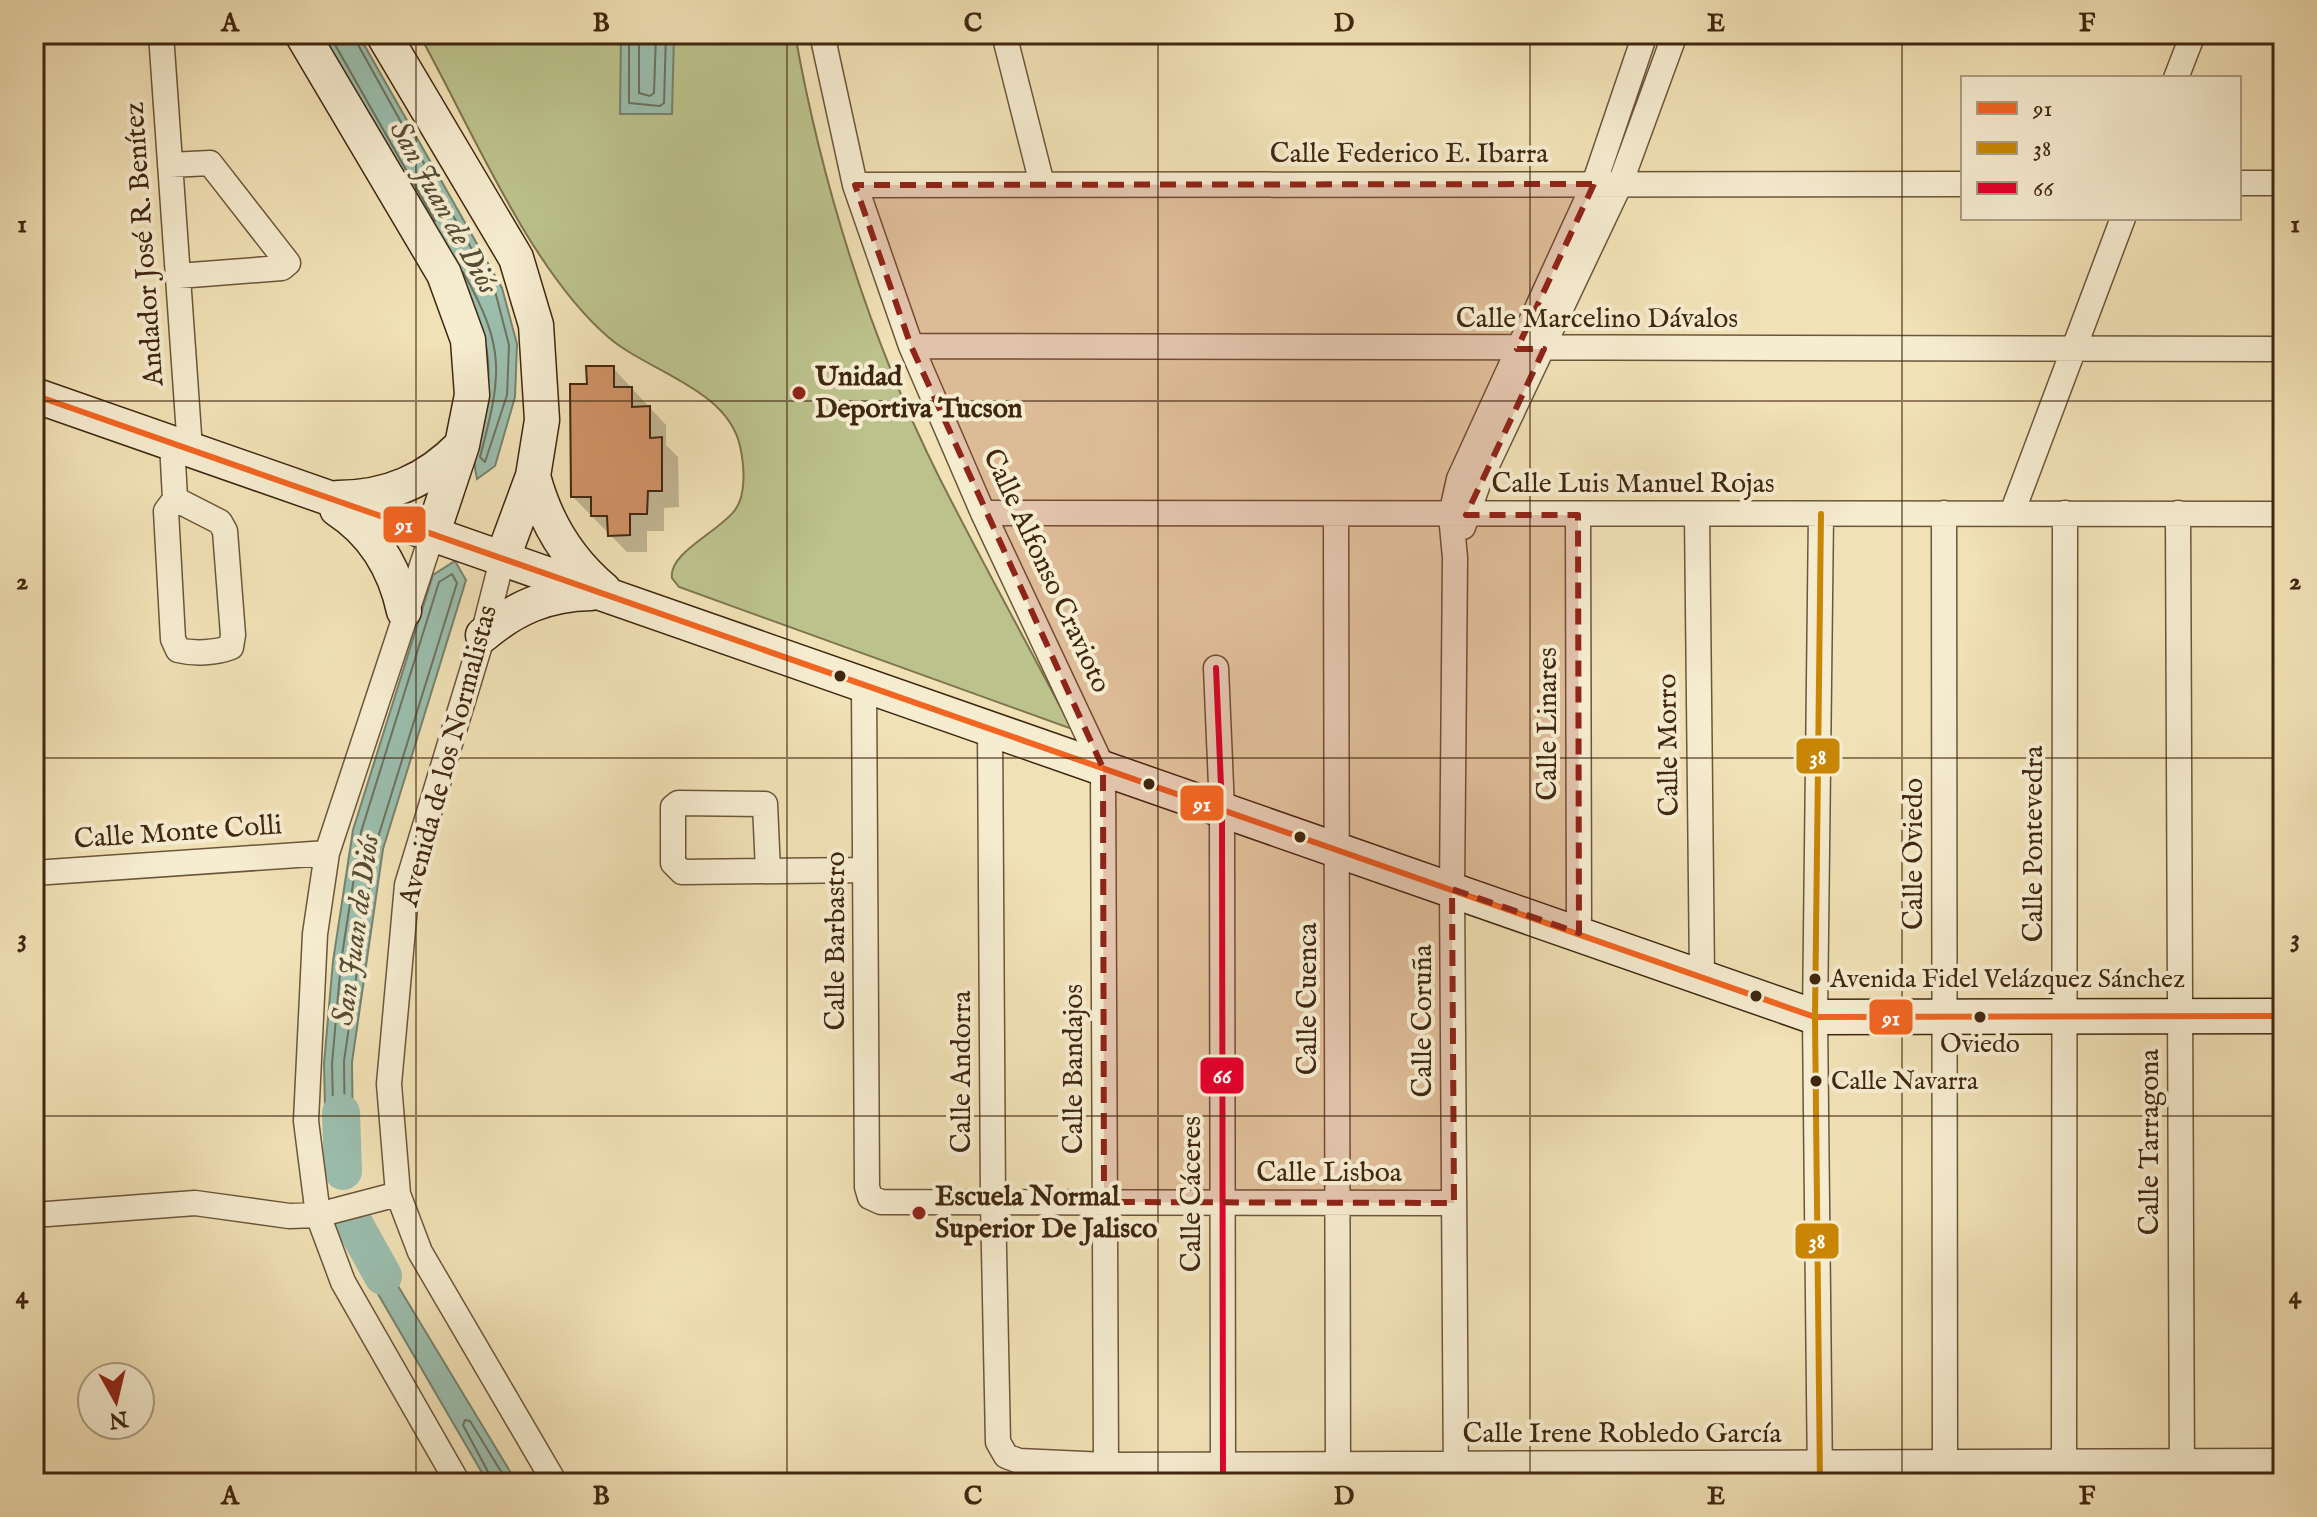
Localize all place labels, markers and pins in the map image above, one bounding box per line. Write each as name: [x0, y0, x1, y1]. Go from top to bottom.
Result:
place label: Unidad Deportiva Tucson: [815, 360, 1023, 427]
marker: Unidad Deportiva Tucson: [790, 384, 808, 402]
unlabelled marker: [832, 668, 848, 684]
unlabelled marker: [1141, 776, 1157, 792]
unlabelled marker: [1292, 829, 1308, 845]
place label: Avenida Fidel Velázquez Sánchez: [1829, 963, 2185, 996]
marker: Avenida Fidel Velázquez Sánchez: [1807, 971, 1823, 987]
unlabelled marker: [1748, 988, 1764, 1004]
marker: Oviedo: [1972, 1009, 1988, 1025]
place label: Oviedo: [1940, 1028, 2020, 1061]
place label: Calle Navarra: [1831, 1065, 1979, 1098]
marker: Calle Navarra: [1808, 1073, 1824, 1089]
place label: Escuela Normal Superior De Jalisco: [935, 1180, 1157, 1247]
marker: Escuela Normal Superior De Jalisco: [910, 1204, 928, 1222]

